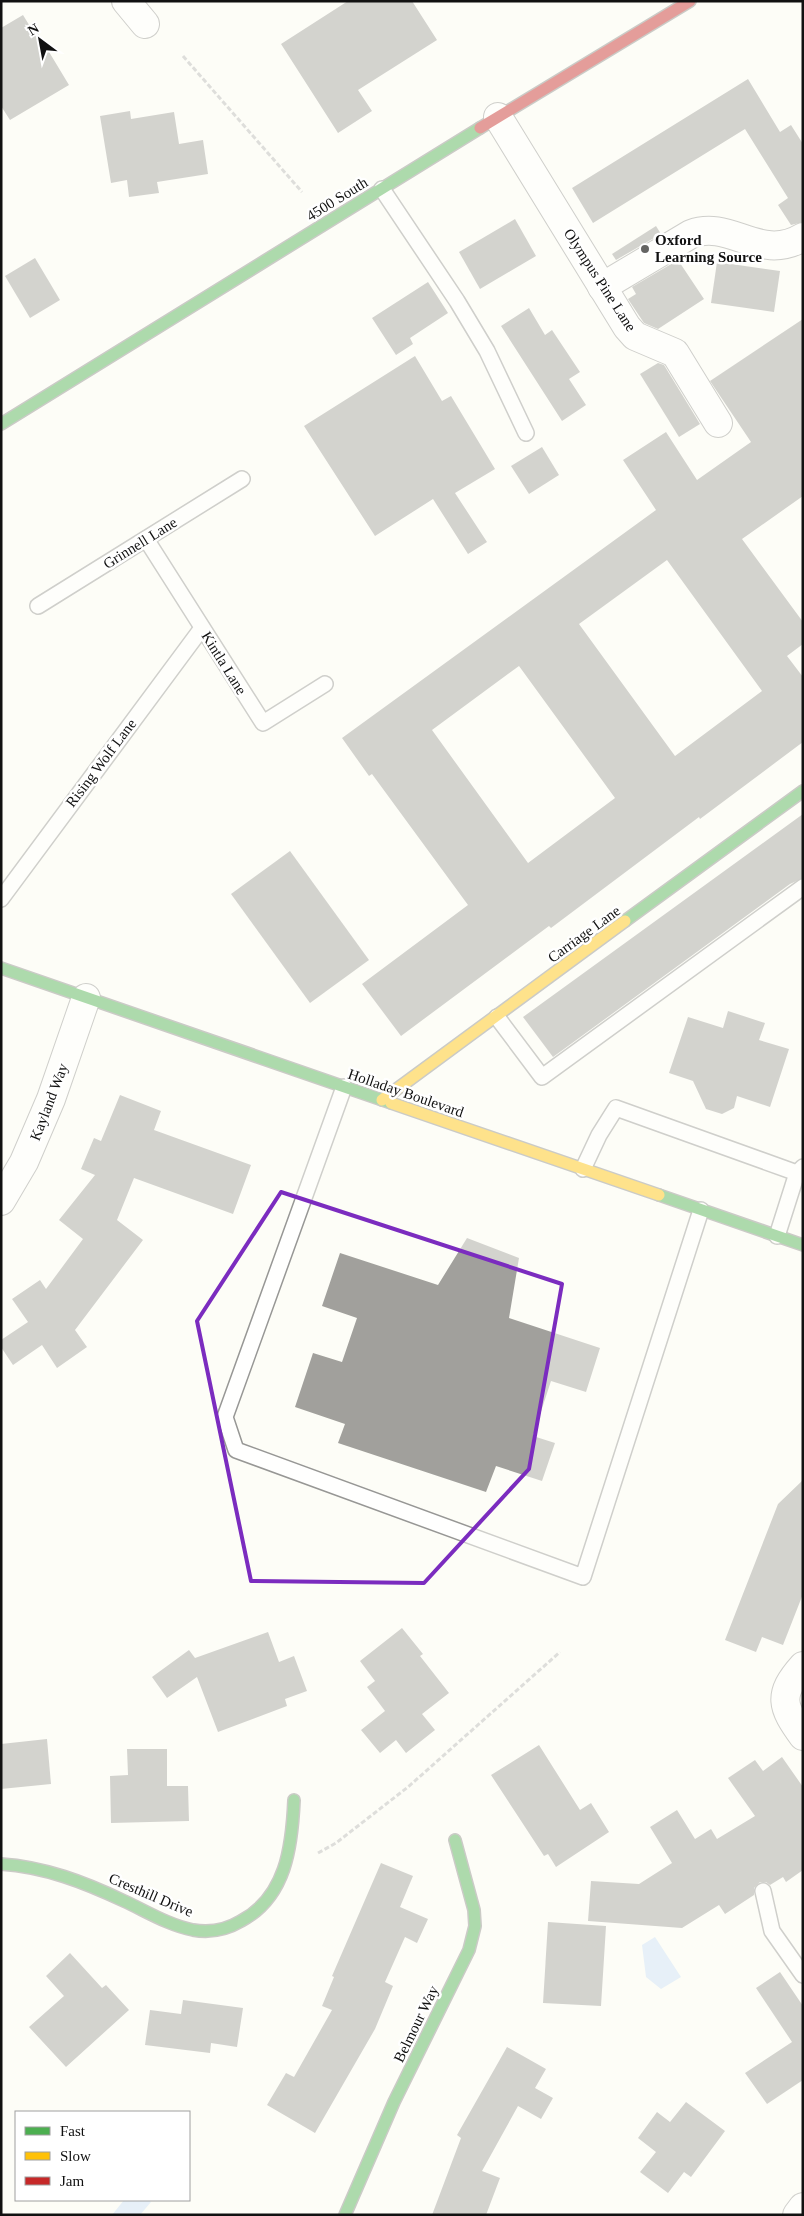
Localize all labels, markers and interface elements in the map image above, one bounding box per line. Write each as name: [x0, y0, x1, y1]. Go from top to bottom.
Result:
north arrow: [15, 15, 65, 65]
text: N: [25, 20, 42, 38]
street label: 4500 South: [304, 174, 371, 224]
street label: Olympus Pine Lane: [561, 226, 639, 335]
place label: Oxford Learning Source: [655, 232, 762, 265]
marker: Oxford Learning Source: [639, 243, 651, 255]
street label: Grinnell Lane: [100, 514, 180, 572]
street label: Kintla Lane: [198, 629, 250, 698]
street label: Rising Wolf Lane: [63, 716, 139, 810]
street label: Carriage Lane: [545, 902, 624, 966]
street label: Kayland Way: [27, 1061, 71, 1143]
street label: Holladay Boulevard: [346, 1066, 466, 1120]
street label: Cresthill Drive: [107, 1870, 196, 1920]
street label: Belmour Way: [391, 1983, 442, 2065]
legend: [15, 2111, 190, 2201]
text: Fast: [60, 2123, 86, 2139]
text: Slow: [60, 2148, 91, 2164]
text: Jam: [60, 2173, 84, 2189]

